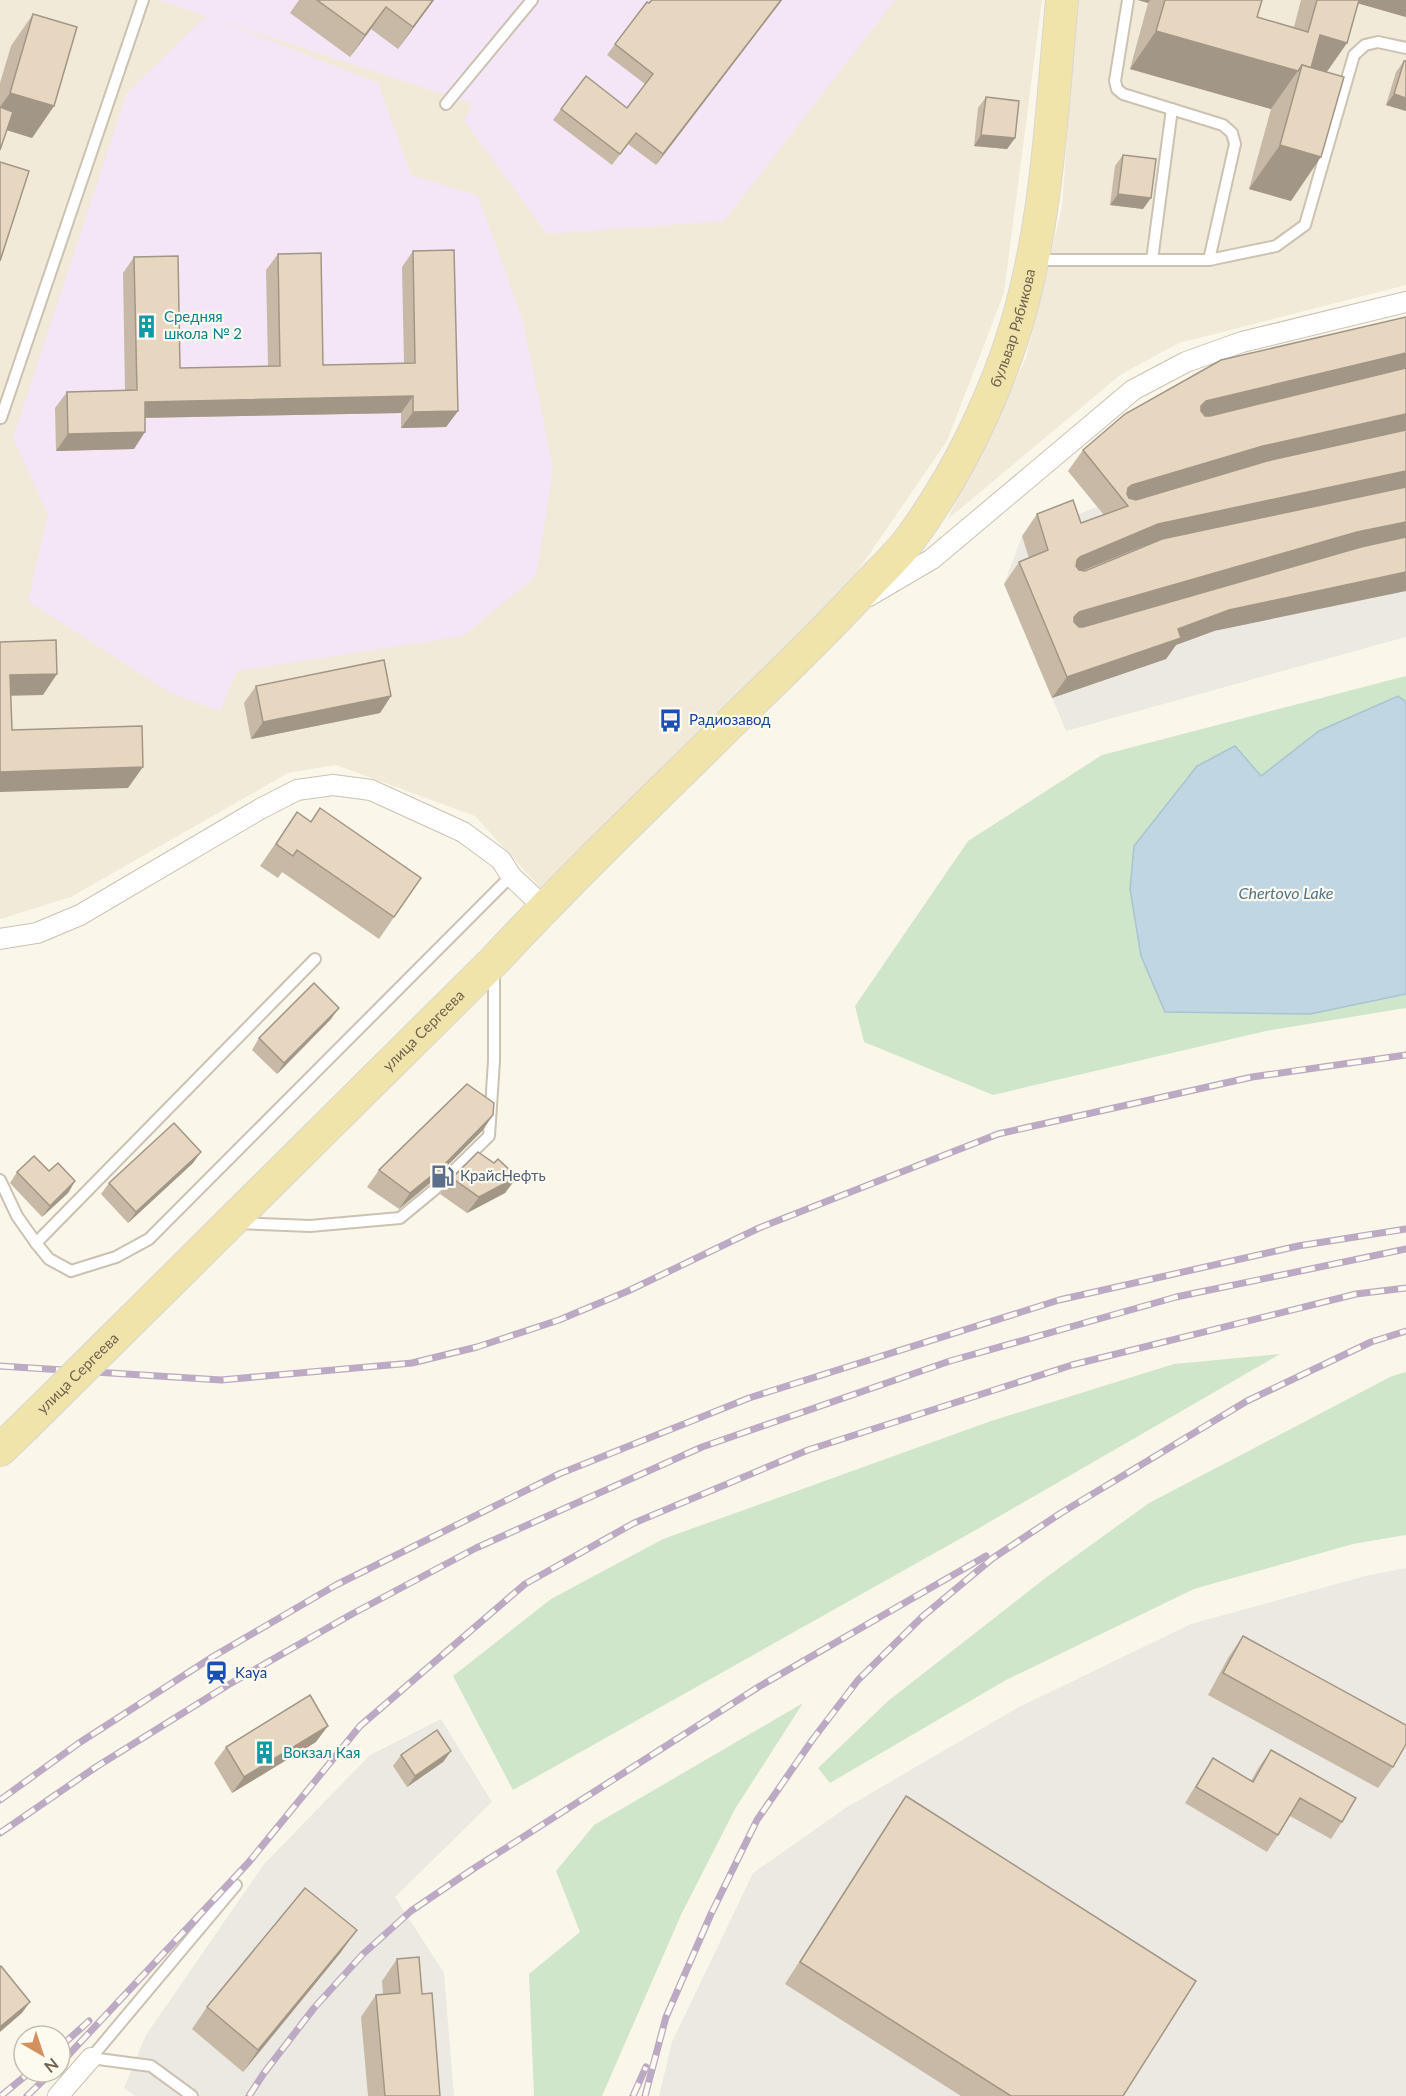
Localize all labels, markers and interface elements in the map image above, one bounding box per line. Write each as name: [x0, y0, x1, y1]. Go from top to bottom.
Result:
street label: бульвар Рябикова: [985, 267, 1038, 390]
place label: Средняя школа № 2: [164, 307, 242, 342]
building icon: Средняя школа № 2: [133, 313, 159, 339]
bus stop icon: Радиозавод: [658, 707, 684, 733]
place label: Радиозавод: [689, 710, 771, 728]
water label: Chertovo Lake: [1239, 883, 1334, 902]
street label: улица Сергеева: [378, 986, 468, 1074]
fuel station icon: КрайсНефть: [429, 1163, 455, 1189]
place label: КрайсНефть: [460, 1166, 546, 1184]
street label: улица Сергеева: [33, 1329, 122, 1417]
station icon: Kaya: [204, 1660, 230, 1686]
place label: Kaya: [235, 1663, 267, 1681]
building icon: Вокзал Кая: [252, 1740, 278, 1766]
place label: Вокзал Кая: [283, 1743, 360, 1761]
north arrow: [12, 2024, 72, 2084]
text: N: [41, 2055, 63, 2077]

